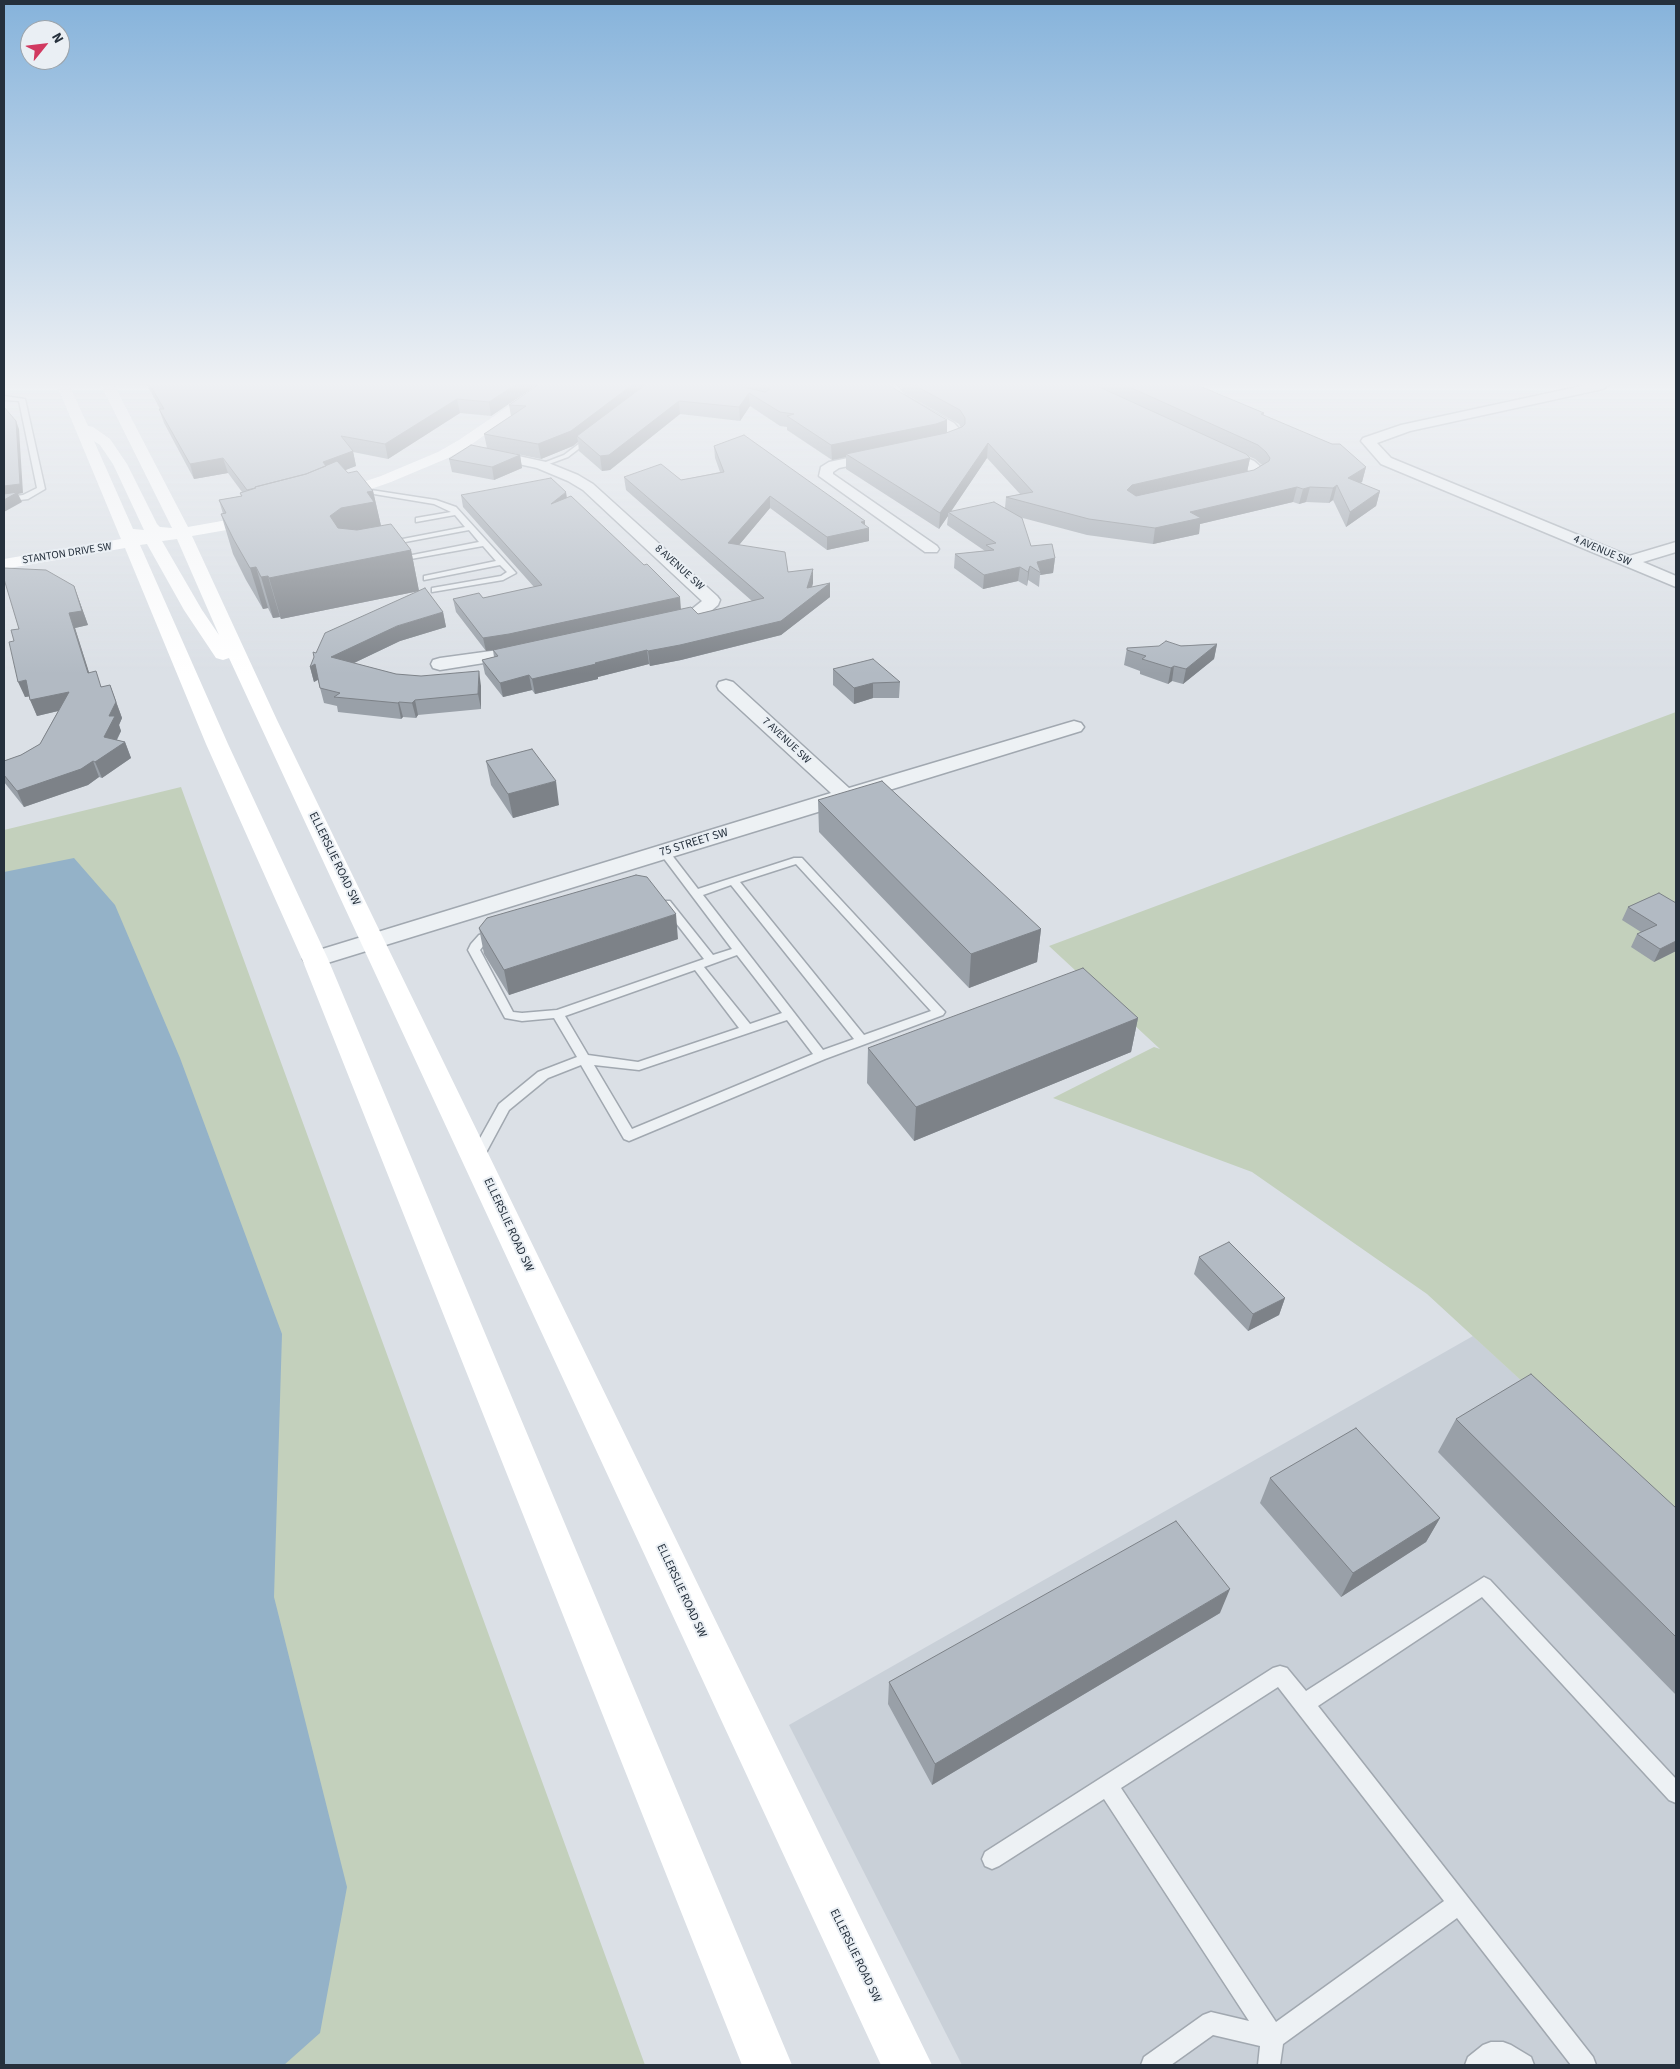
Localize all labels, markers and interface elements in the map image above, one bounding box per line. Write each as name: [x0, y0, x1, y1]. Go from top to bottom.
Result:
north arrow: [20, 20, 70, 70]
text: N: [46, 29, 68, 47]
street label: 4 AVENUE SW: [1571, 533, 1633, 569]
street label: STANTON DRIVE SW: [21, 540, 113, 568]
street label: 8 AVENUE SW: [652, 542, 706, 594]
street label: 7 AVENUE SW: [759, 715, 813, 767]
street label: ELLERSLIE ROAD SW: [305, 810, 363, 908]
street label: 75 STREET SW: [658, 826, 730, 860]
street label: ELLERSLIE ROAD SW: [480, 1176, 536, 1274]
street label: ELLERSLIE ROAD SW: [653, 1542, 709, 1640]
street label: ELLERSLIE ROAD SW: [826, 1907, 884, 2005]

